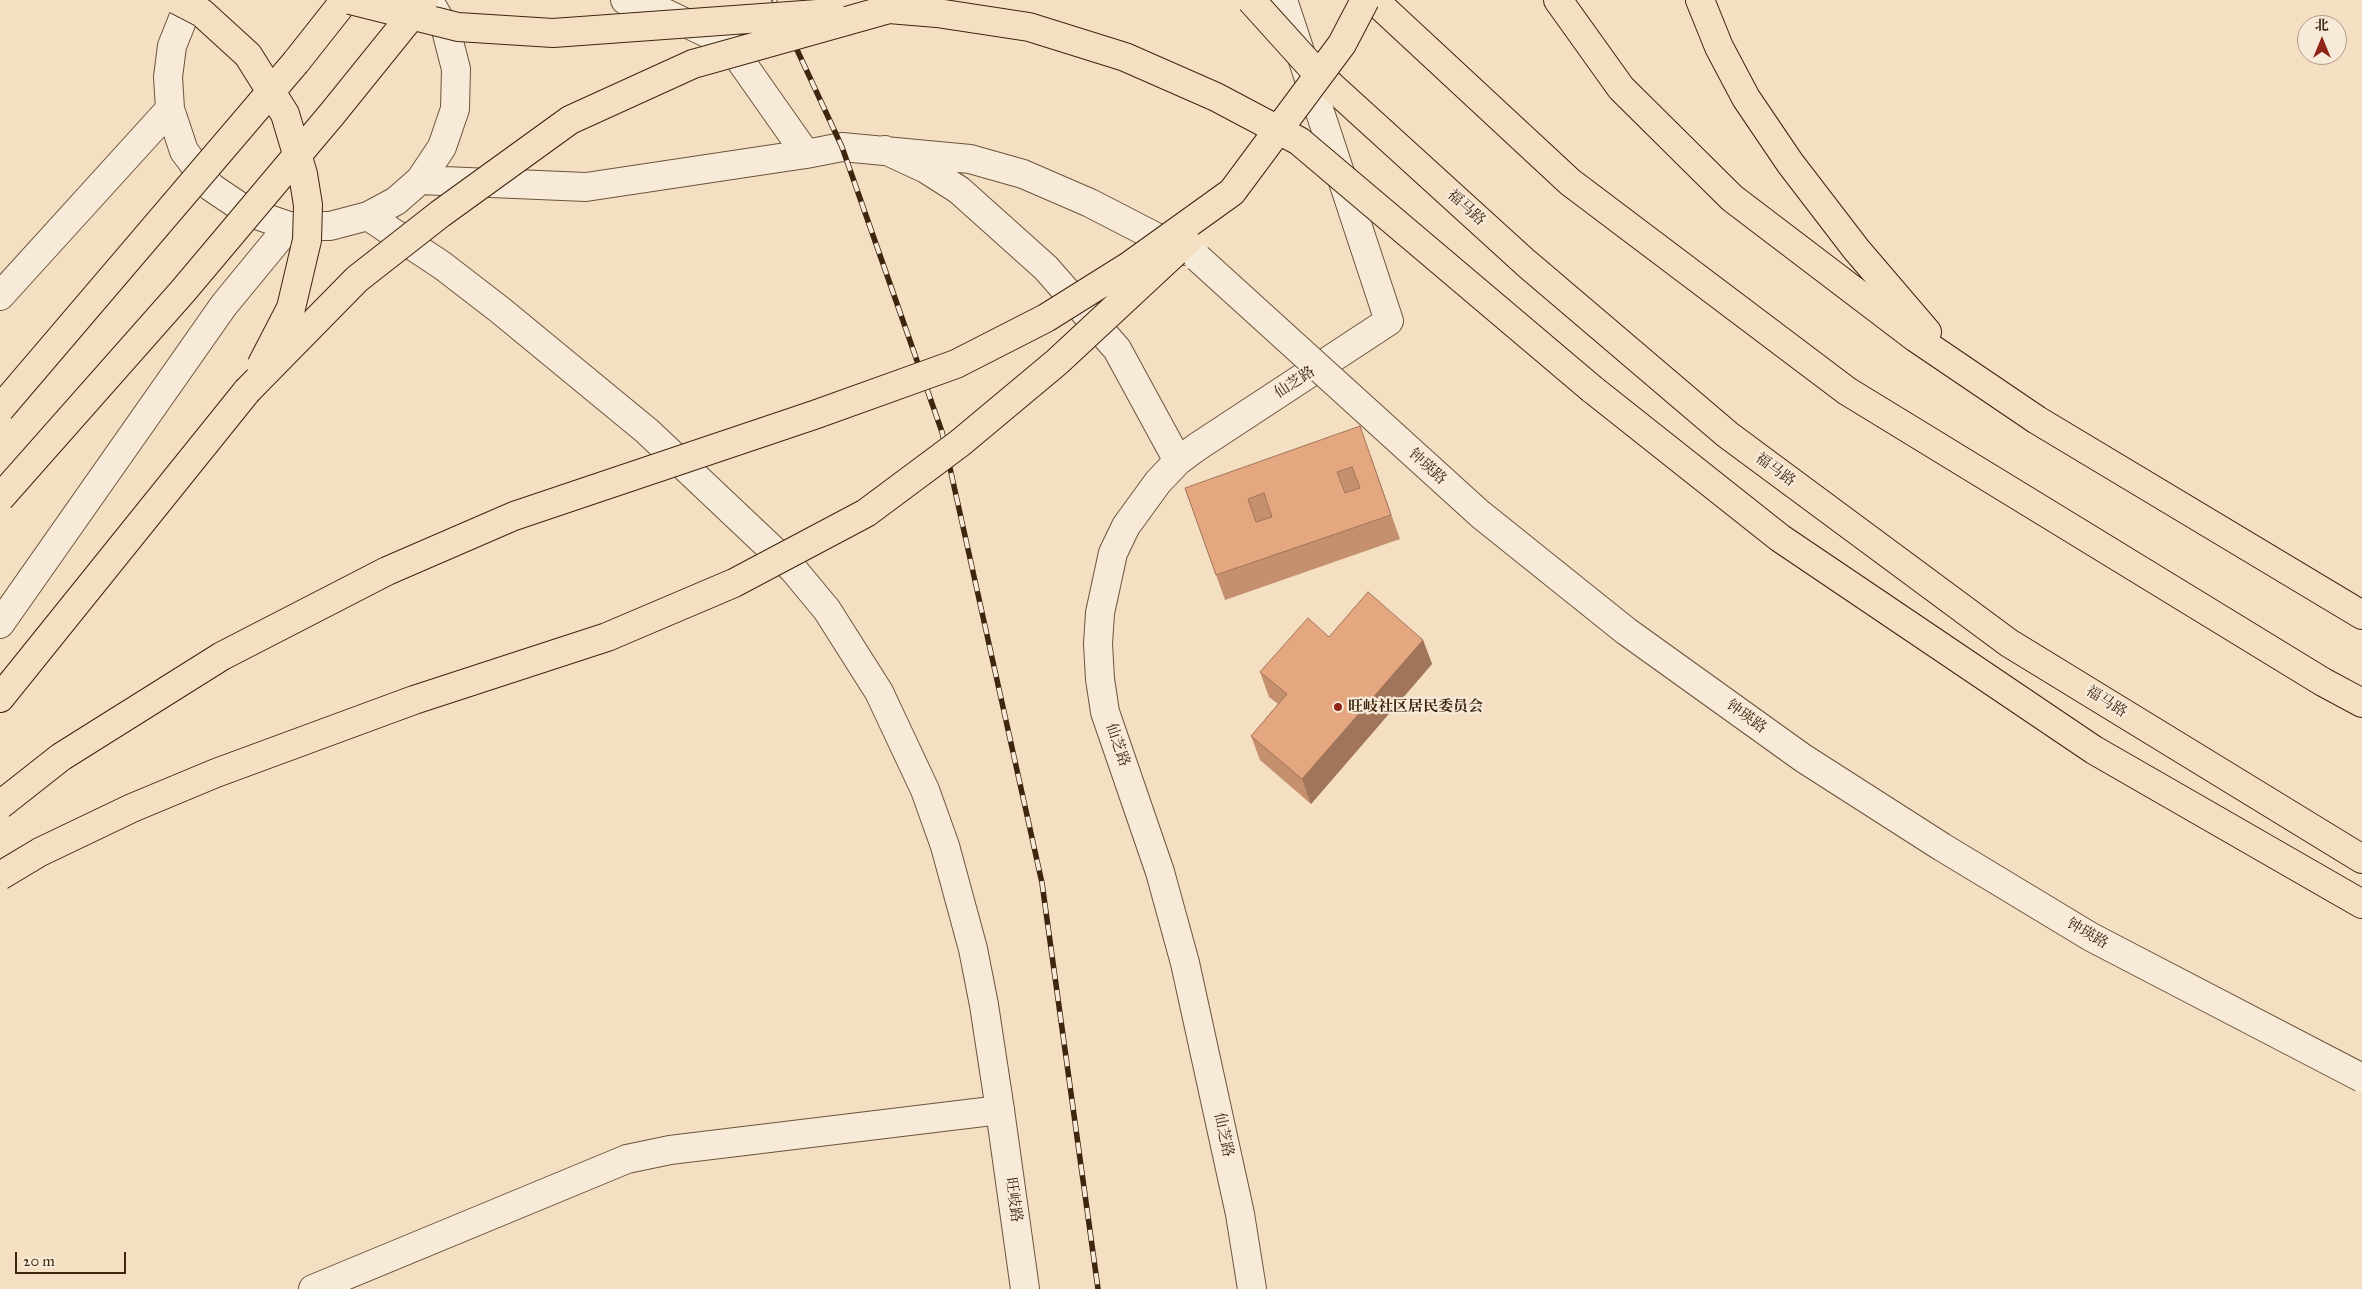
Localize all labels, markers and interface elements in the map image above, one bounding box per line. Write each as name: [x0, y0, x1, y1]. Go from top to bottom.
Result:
north arrow: [2297, 15, 2347, 65]
text: 北: [2315, 17, 2329, 34]
street label: 福马路: [1443, 186, 1489, 230]
street label: 仙芝路: [1271, 363, 1319, 403]
street label: 钟瑛路: [1404, 445, 1450, 489]
street label: 福马路: [1752, 449, 1798, 491]
street label: 福马路: [2082, 682, 2130, 722]
street label: 钟瑛路: [1723, 696, 1769, 738]
place label: 旺岐社区居民委员会: [1348, 698, 1483, 716]
marker: 旺岐社区居民委员会: [1332, 701, 1344, 713]
street label: 仙芝路: [1101, 721, 1133, 769]
street label: 钟瑛路: [2063, 915, 2111, 953]
street label: 仙芝路: [1210, 1111, 1236, 1159]
street label: 旺岐路: [1001, 1176, 1025, 1224]
scale bar: [18, 1242, 129, 1274]
text: 20 m: [23, 1252, 55, 1270]

